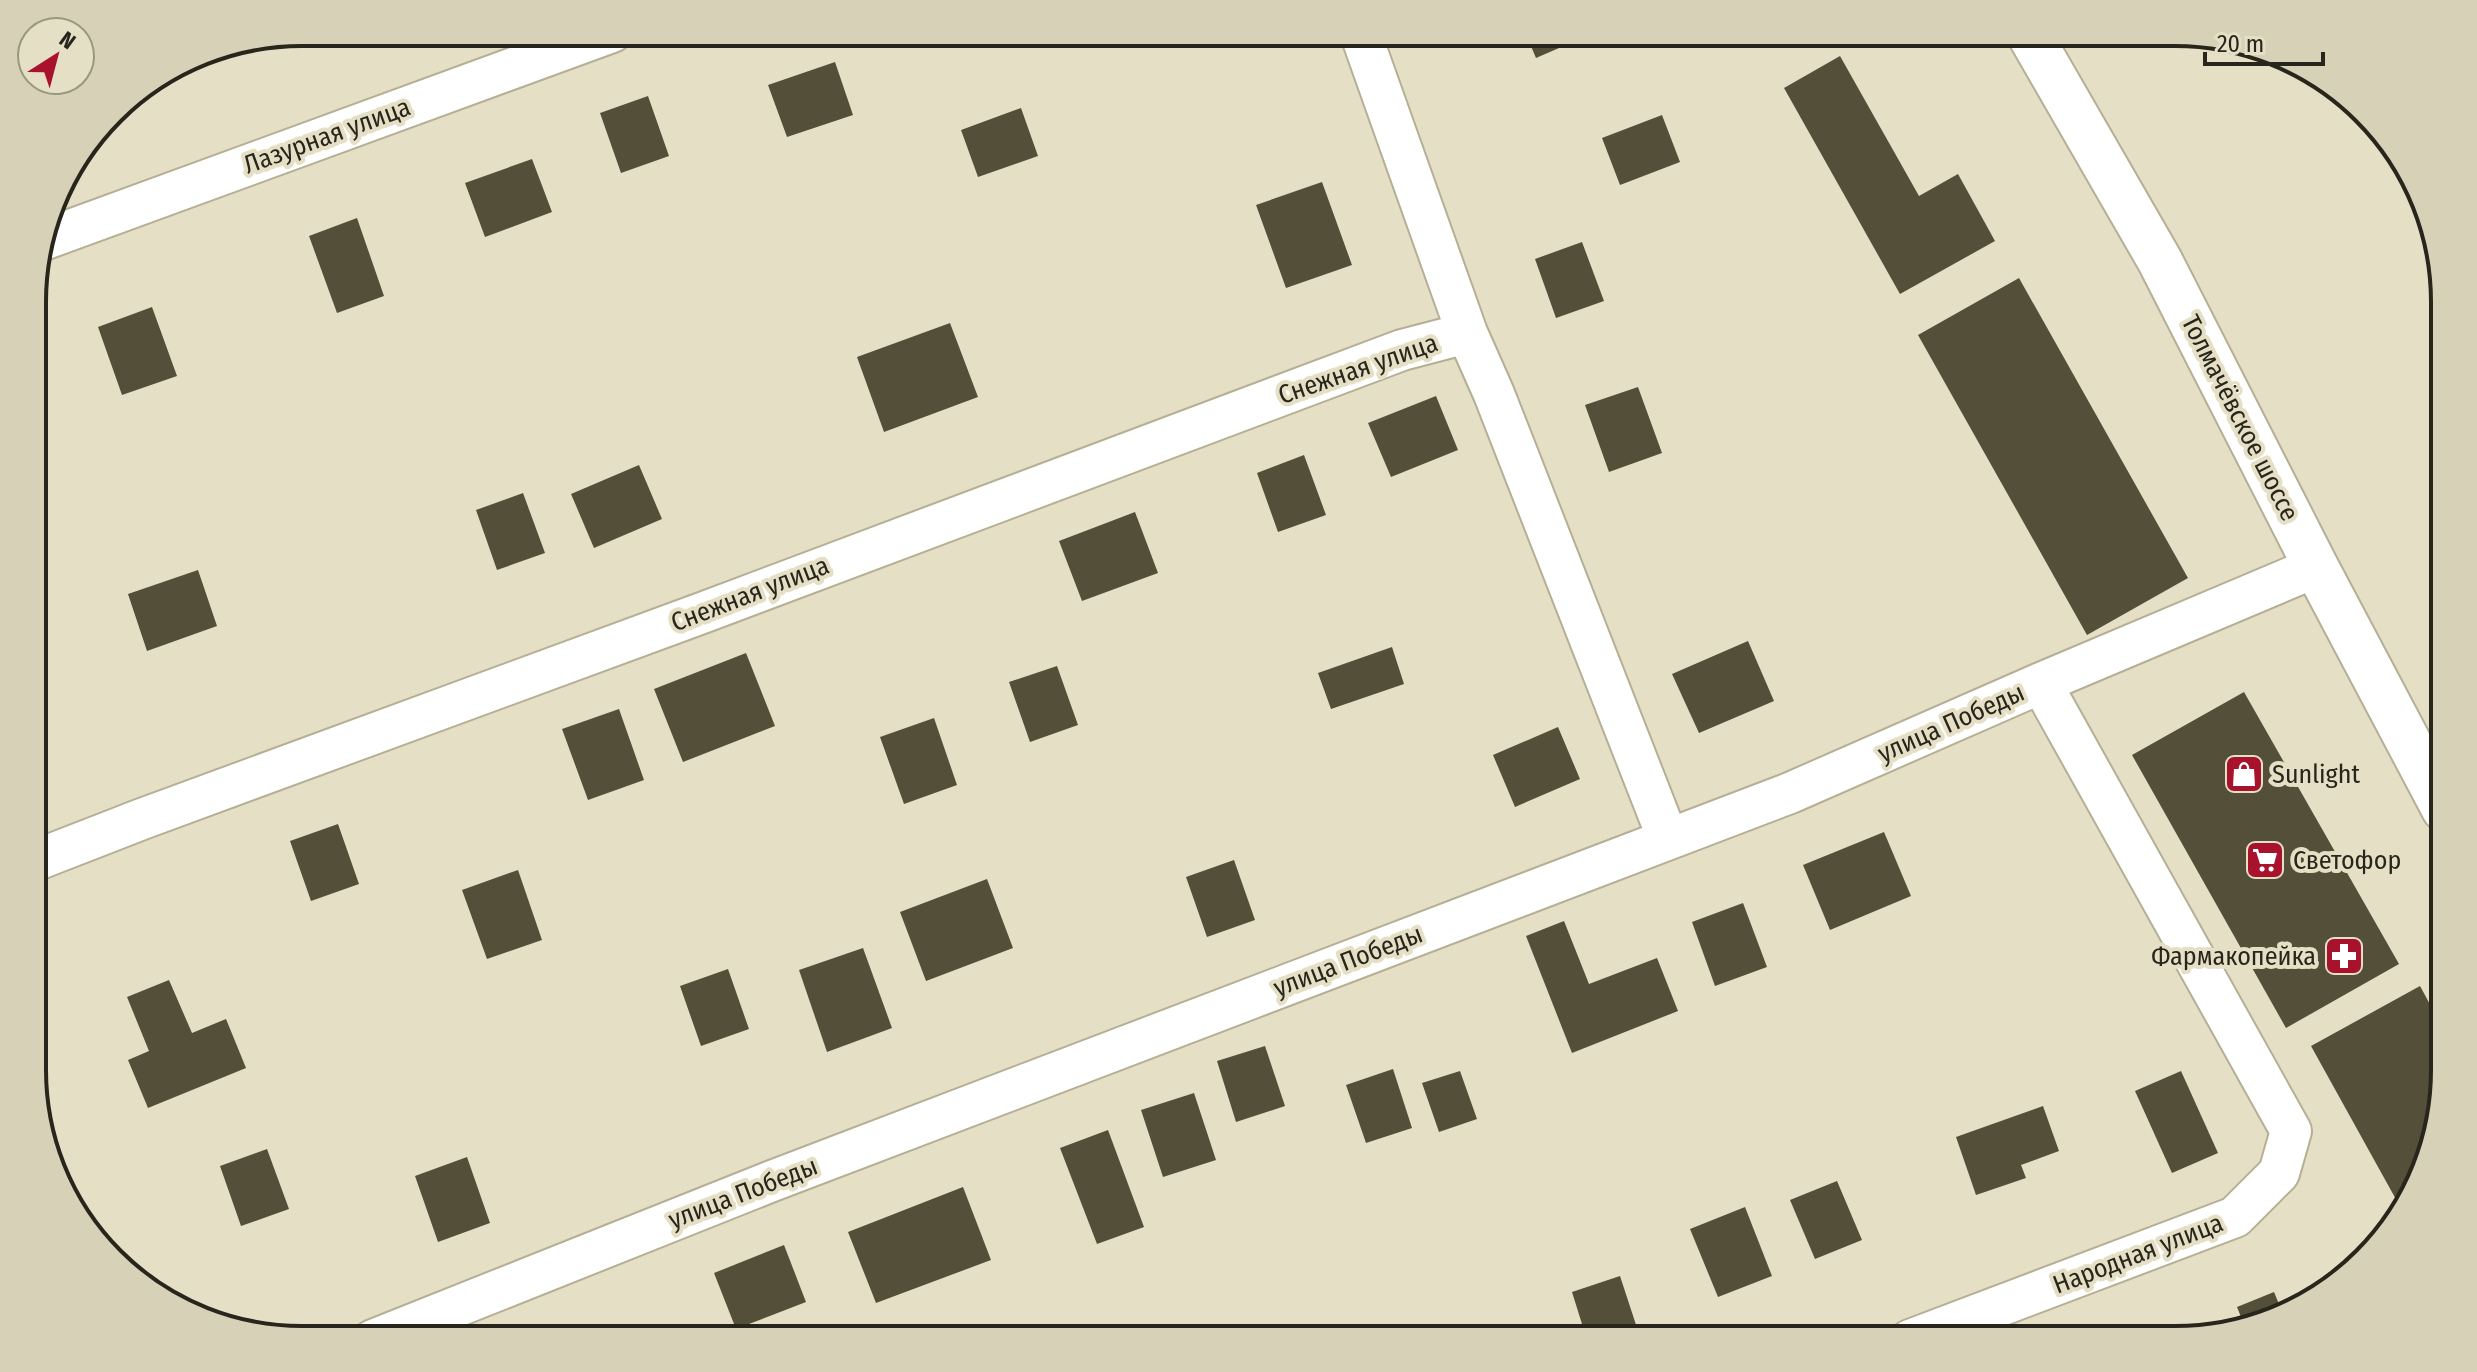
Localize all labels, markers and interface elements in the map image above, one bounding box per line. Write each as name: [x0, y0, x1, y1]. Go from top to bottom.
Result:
north arrow: [16, 16, 96, 96]
scale bar: [2205, 16, 2323, 66]
text: N: [54, 25, 81, 55]
text: 20 m: [2217, 30, 2264, 58]
street label: Лазурная улица: [239, 91, 415, 181]
street label: Толмачёвское шоссе: [2175, 310, 2305, 526]
street label: Снежная улица: [1274, 327, 1442, 411]
street label: Снежная улица: [667, 550, 833, 638]
street label: улица Победы: [1873, 677, 2029, 769]
shop icon: Sunlight: [2223, 753, 2265, 795]
place label: Sunlight: [2272, 759, 2361, 790]
supermarket icon: Светофор: [2244, 839, 2286, 881]
place label: Светофор: [2293, 845, 2401, 876]
street label: улица Победы: [1269, 918, 1427, 1004]
pharmacy icon: Фармакопейка: [2323, 935, 2365, 977]
place label: Фармакопейка: [2151, 941, 2316, 972]
street label: улица Победы: [664, 1150, 822, 1236]
street label: Народная улица: [2049, 1207, 2227, 1301]

